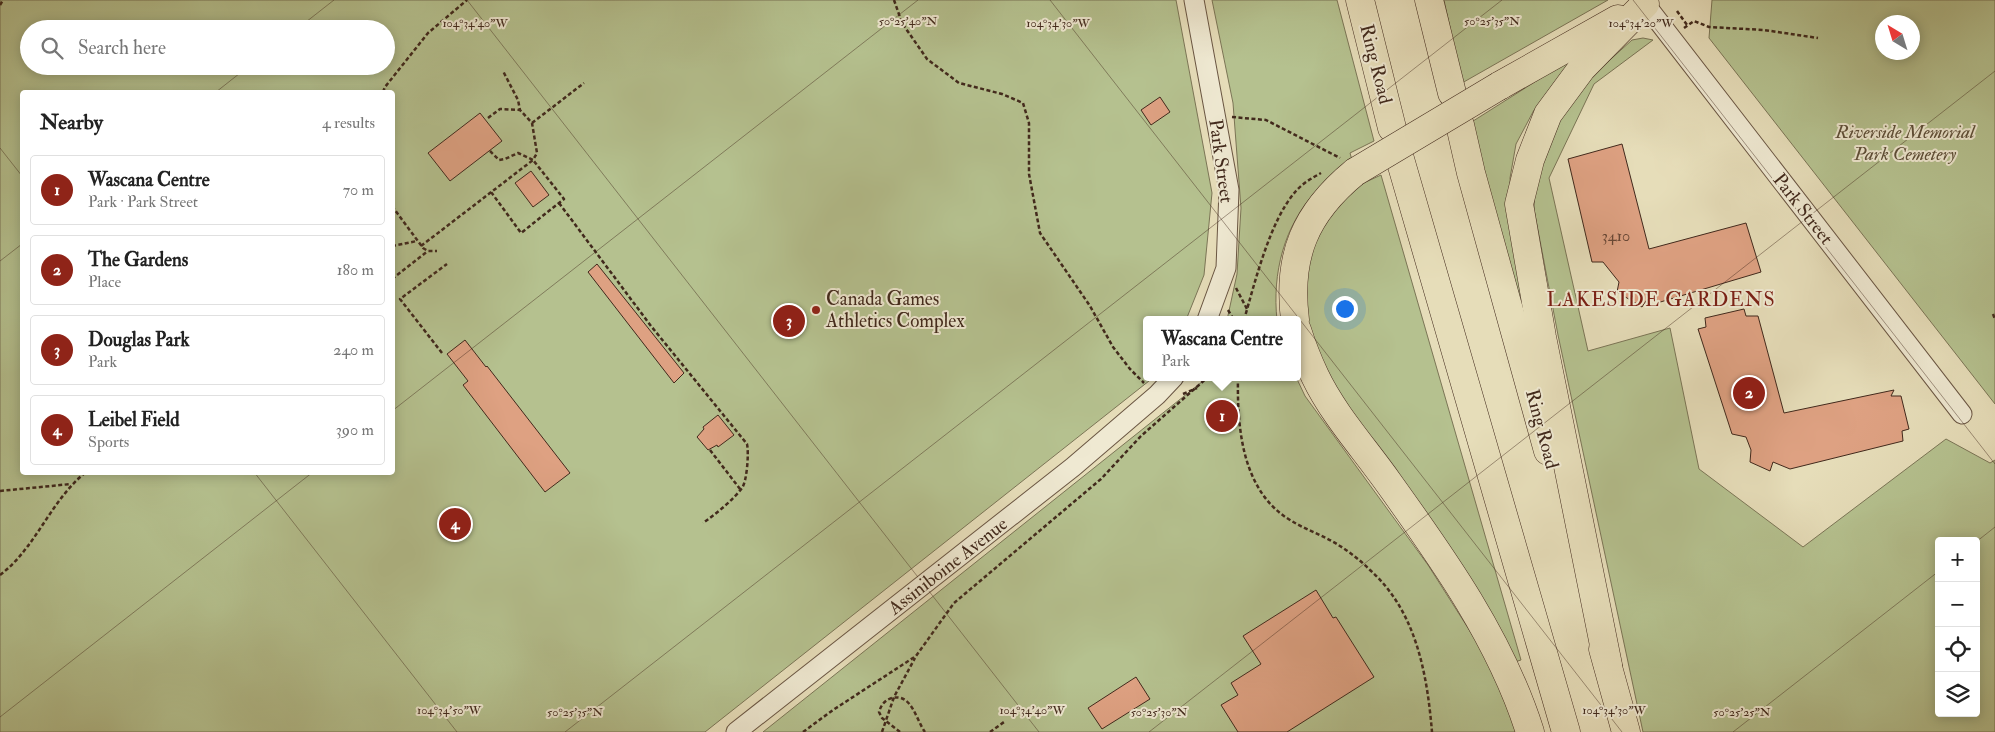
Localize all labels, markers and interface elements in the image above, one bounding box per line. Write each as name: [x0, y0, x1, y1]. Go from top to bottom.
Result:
text: 50°25'40"N: [879, 14, 938, 29]
text: 50°25'35"N: [1464, 14, 1520, 29]
north arrow: [1875, 15, 1920, 60]
text: 104°34'40"W: [442, 16, 508, 31]
text: 104°34'30"W: [1026, 16, 1090, 31]
text: 104°34'20"W: [1609, 16, 1674, 31]
search box: [20, 20, 395, 75]
street label: Ring Road: [1354, 22, 1398, 107]
icon: search: [38, 34, 66, 62]
text: Search here: [78, 36, 166, 60]
text: Nearby: [40, 109, 103, 136]
text: 4 results: [322, 113, 375, 133]
street label: Park Street: [1203, 118, 1239, 204]
park label: Riverside Memorial Park Cemetery: [1834, 120, 1976, 166]
text: Wascana Centre: [88, 168, 210, 192]
street label: Park Street: [1768, 168, 1838, 250]
text: 1: [54, 180, 60, 200]
text: 70 m: [343, 180, 374, 200]
text: Park · Park Street: [88, 192, 198, 212]
house number: 3410: [1602, 226, 1630, 246]
text: The Gardens: [88, 248, 188, 272]
text: 2: [53, 260, 61, 280]
text: 180 m: [337, 260, 374, 280]
text: Place: [88, 272, 121, 292]
place label: Canada Games Athletics Complex: [825, 287, 965, 334]
district label: LAKESIDE GARDENS: [1546, 287, 1776, 312]
your location: [1332, 296, 1358, 322]
pin: 3: [773, 302, 805, 340]
marker: Canada Games Athletics Complex: [810, 304, 822, 316]
popup: [1143, 316, 1301, 381]
text: Wascana Centre: [1161, 327, 1283, 351]
text: Douglas Park: [88, 328, 190, 352]
text: 3: [54, 340, 60, 360]
text: 240 m: [333, 340, 374, 360]
text: Park: [1161, 351, 1190, 371]
text: Park: [88, 352, 117, 372]
pin: 2: [1733, 374, 1765, 412]
street label: Ring Road: [1520, 387, 1564, 472]
pin: 1: [1206, 397, 1238, 435]
text: Leibel Field: [88, 408, 180, 432]
text: 4: [53, 420, 61, 440]
text: 390 m: [336, 420, 374, 440]
text: Sports: [88, 432, 129, 452]
pin: 4: [439, 505, 471, 543]
street label: Assiniboine Avenue: [883, 512, 1013, 621]
map controls: [1935, 537, 1980, 717]
button: +: [1935, 537, 1980, 582]
button: −: [1935, 582, 1980, 627]
button: locate: [1935, 627, 1980, 672]
button: layers: [1935, 672, 1980, 717]
text: 104°34'50"W: [417, 703, 482, 718]
text: 104°34'40"W: [999, 703, 1065, 718]
text: 104°34'30"W: [1582, 703, 1646, 718]
text: 50°25'35"N: [547, 705, 603, 720]
text: 50°25'30"N: [1131, 705, 1188, 720]
text: 50°25'25"N: [1713, 705, 1771, 720]

